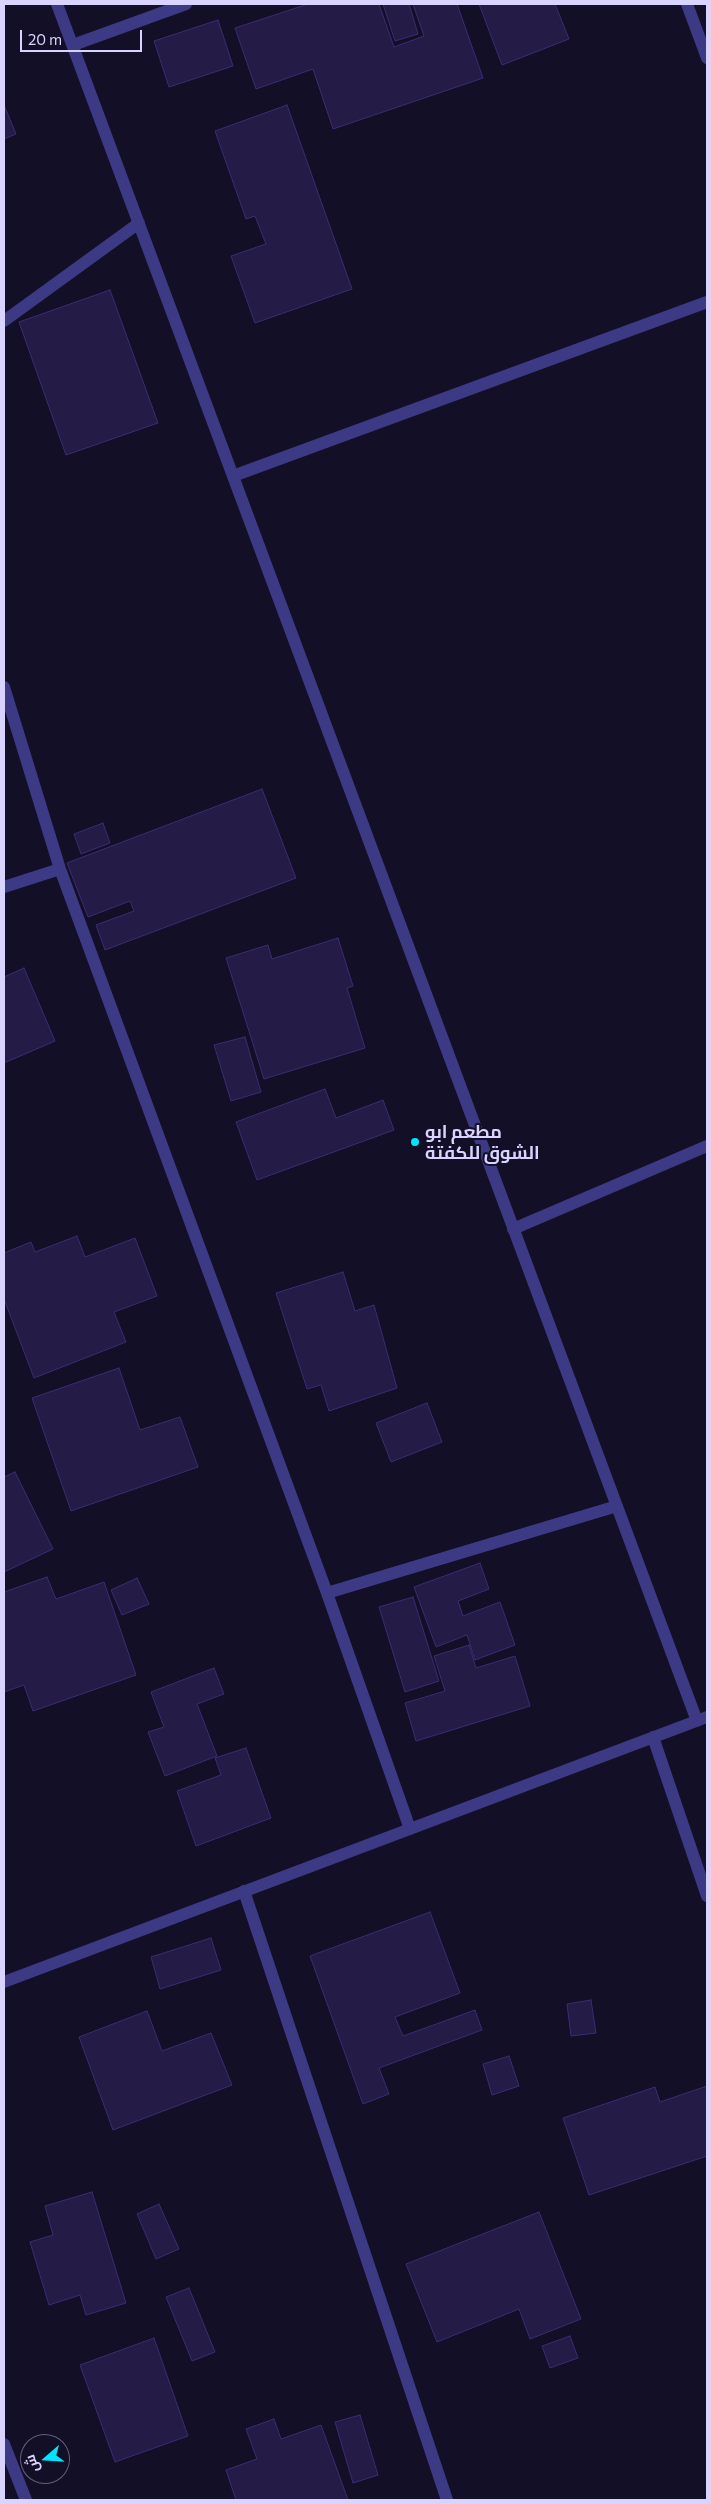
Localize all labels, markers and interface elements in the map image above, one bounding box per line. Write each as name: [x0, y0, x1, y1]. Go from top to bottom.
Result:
scale bar: [22, 20, 145, 52]
text: 20 m: [28, 30, 62, 48]
place label: مطعم ابو الشوق للكفتة: [425, 1121, 540, 1164]
marker: مطعم ابو الشوق للكفتة: [409, 1136, 421, 1148]
north arrow: [20, 2434, 70, 2484]
text: ش: [20, 2452, 42, 2475]

